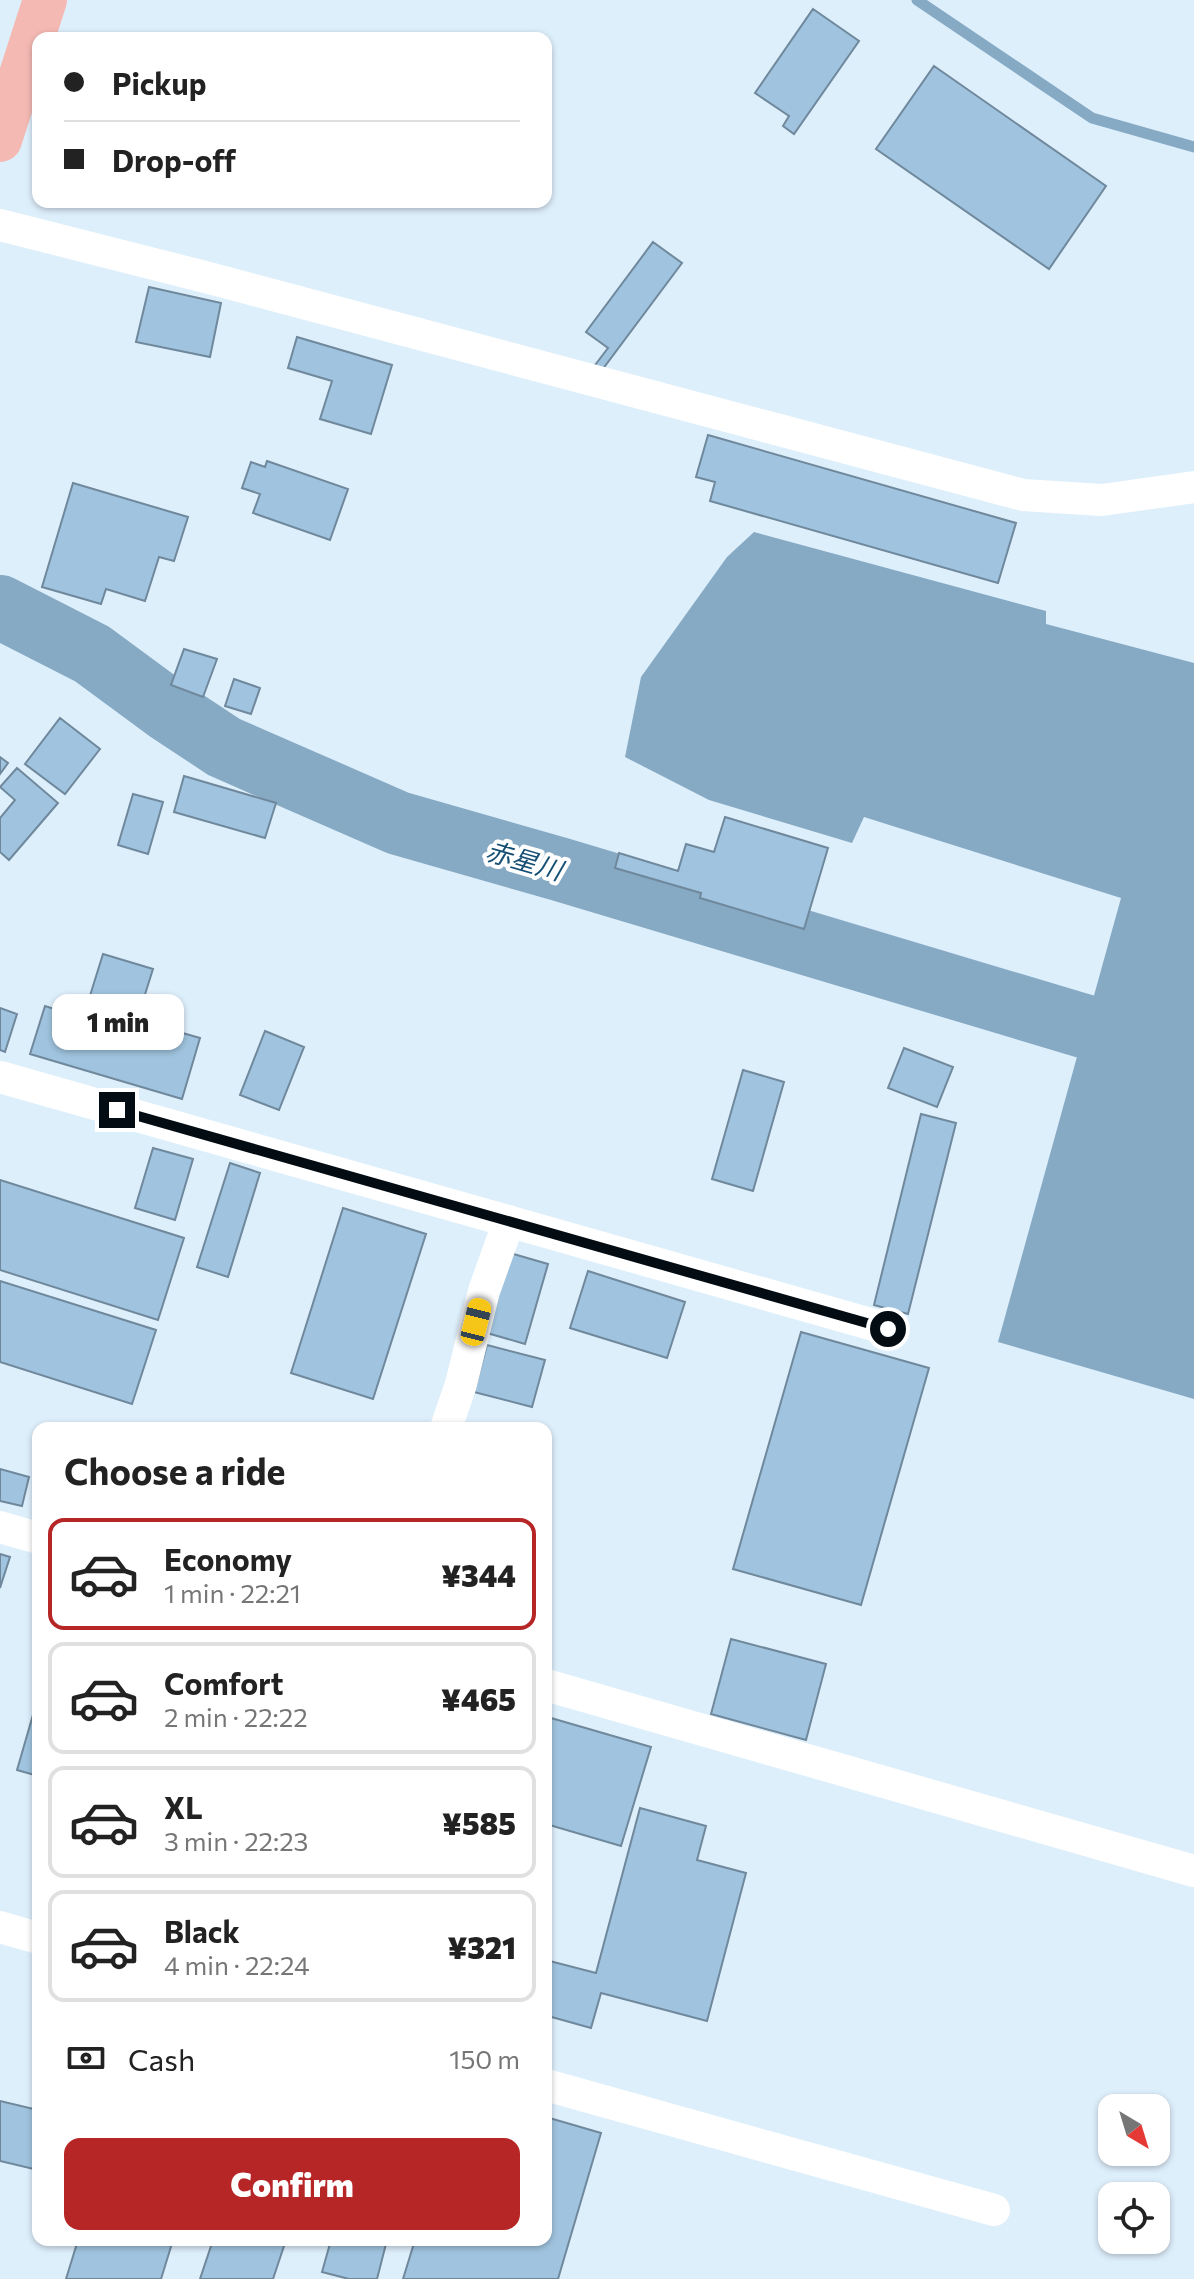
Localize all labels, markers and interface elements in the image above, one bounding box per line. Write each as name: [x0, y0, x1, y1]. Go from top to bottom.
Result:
text: Pickup: [112, 64, 206, 101]
text: Drop-off: [112, 141, 236, 178]
water label: 赤星川: [483, 834, 569, 886]
callout: 1 min: [51, 994, 183, 1050]
text: 1 min: [87, 1006, 149, 1037]
route end: [99, 1092, 135, 1128]
car: [459, 1296, 493, 1348]
route start: [870, 1311, 906, 1347]
text: Choose a ride: [64, 1448, 285, 1492]
icon: car: [68, 1538, 140, 1610]
text: Economy: [164, 1540, 292, 1577]
text: ¥344: [441, 1556, 516, 1593]
text: 1 min · 22:21: [164, 1577, 301, 1608]
icon: car: [68, 1662, 140, 1734]
text: Comfort: [164, 1664, 283, 1701]
text: ¥465: [441, 1680, 516, 1717]
text: 2 min · 22:22: [164, 1701, 308, 1732]
icon: car: [68, 1786, 140, 1858]
text: XL: [164, 1788, 203, 1825]
text: ¥585: [442, 1804, 516, 1841]
text: 3 min · 22:23: [164, 1825, 308, 1856]
icon: car: [68, 1910, 140, 1982]
text: Black: [164, 1912, 240, 1949]
text: ¥321: [448, 1928, 516, 1965]
text: 4 min · 22:24: [164, 1949, 309, 1980]
icon: cash: [64, 2036, 108, 2080]
text: Cash: [128, 2040, 195, 2077]
text: 150 m: [449, 2043, 520, 2074]
north arrow: [1098, 2094, 1170, 2166]
map controls: [1098, 2094, 1170, 2254]
button: Confirm: [64, 2138, 520, 2230]
button: locate: [1098, 2182, 1170, 2254]

